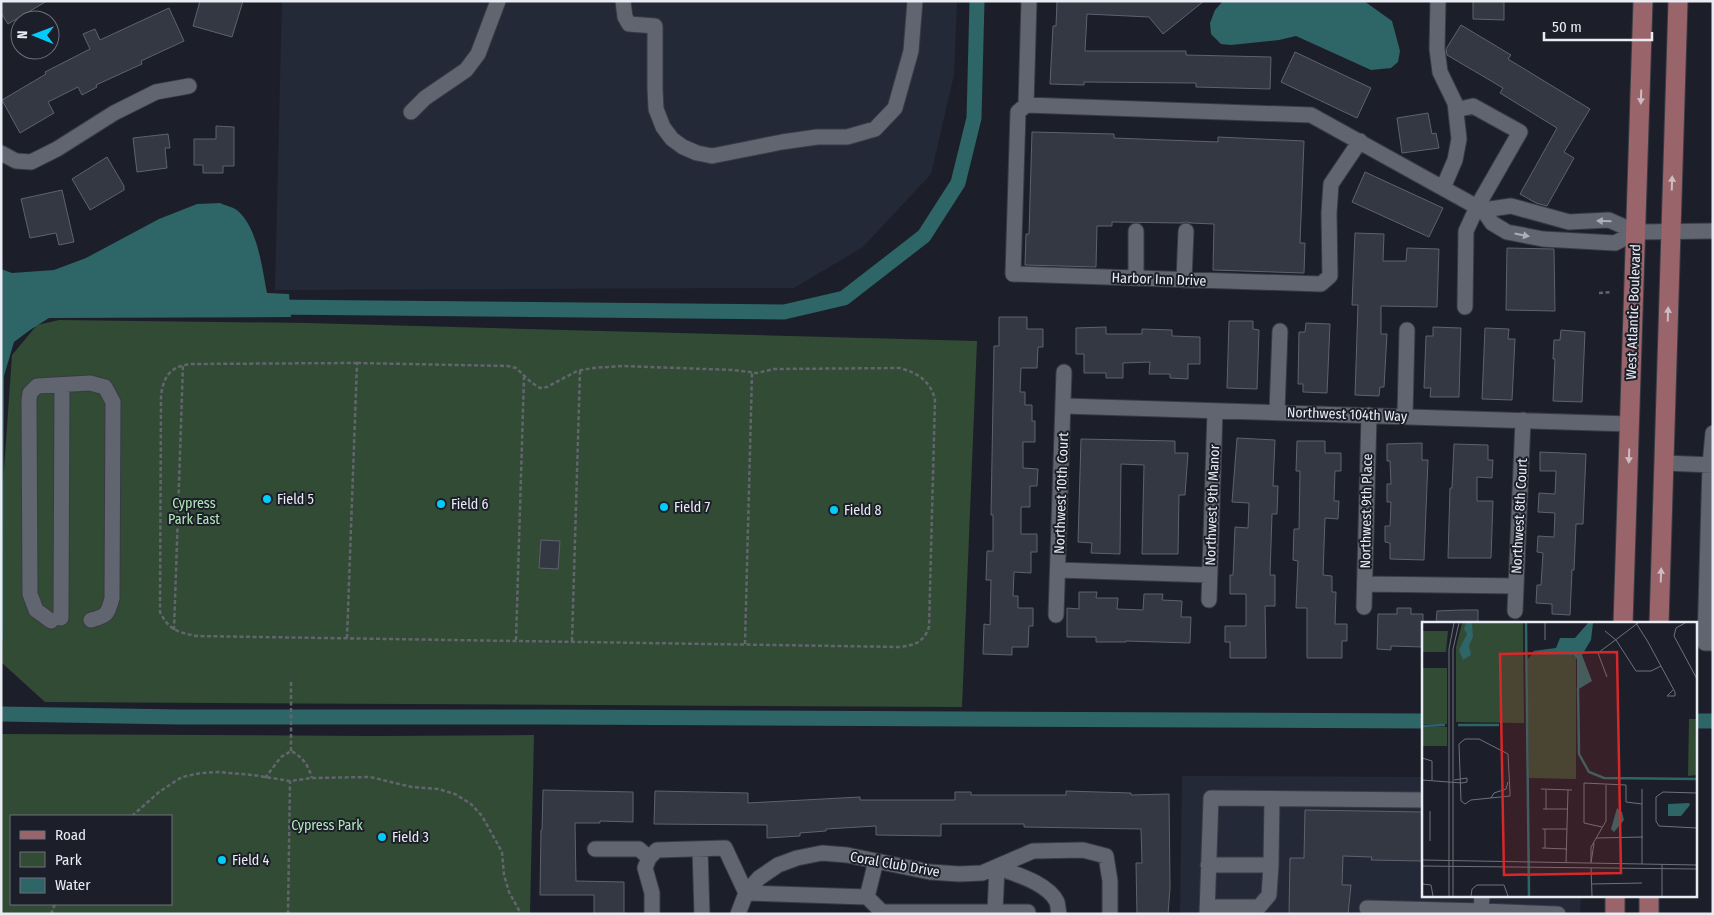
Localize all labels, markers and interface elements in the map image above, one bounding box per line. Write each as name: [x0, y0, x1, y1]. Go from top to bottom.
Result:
north arrow: [10, 10, 60, 60]
scale bar: [1544, 10, 1652, 42]
text: 50 m: [1552, 18, 1582, 36]
text: N: [14, 30, 31, 39]
one-way arrow: [1636, 89, 1644, 105]
one-way arrow: [1669, 175, 1677, 191]
one-way arrow: [1596, 217, 1612, 225]
one-way arrow: [1514, 231, 1530, 239]
street label: West Atlantic Boulevard: [1623, 244, 1644, 380]
street label: Harbor Inn Drive: [1111, 269, 1207, 290]
one-way arrow: [1665, 306, 1673, 322]
street label: Northwest 104th Way: [1287, 404, 1408, 425]
street label: Northwest 10th Court: [1051, 432, 1072, 554]
street label: Northwest 9th Manor: [1202, 444, 1223, 566]
one-way arrow: [1624, 448, 1632, 464]
street label: Northwest 9th Place: [1357, 453, 1376, 569]
street label: Northwest 8th Court: [1508, 457, 1531, 574]
place label: Field 5: [277, 491, 314, 508]
marker: Field 5: [261, 493, 273, 505]
park label: Cypress Park East: [168, 495, 220, 528]
place label: Field 6: [451, 496, 489, 513]
marker: Field 6: [435, 498, 447, 510]
place label: Field 7: [674, 499, 711, 516]
marker: Field 7: [658, 501, 670, 513]
place label: Field 8: [844, 502, 882, 519]
marker: Field 8: [828, 504, 840, 516]
one-way arrow: [1657, 567, 1665, 583]
inset map: [1422, 622, 1696, 898]
legend: [10, 815, 172, 905]
park label: Cypress Park: [291, 817, 363, 834]
text: Road: [55, 826, 86, 844]
place label: Field 3: [392, 829, 429, 846]
marker: Field 3: [376, 831, 388, 843]
street label: Coral Club Drive: [849, 848, 941, 881]
text: Park: [55, 851, 82, 869]
place label: Field 4: [232, 852, 270, 869]
marker: Field 4: [216, 854, 228, 866]
text: Water: [55, 876, 91, 894]

